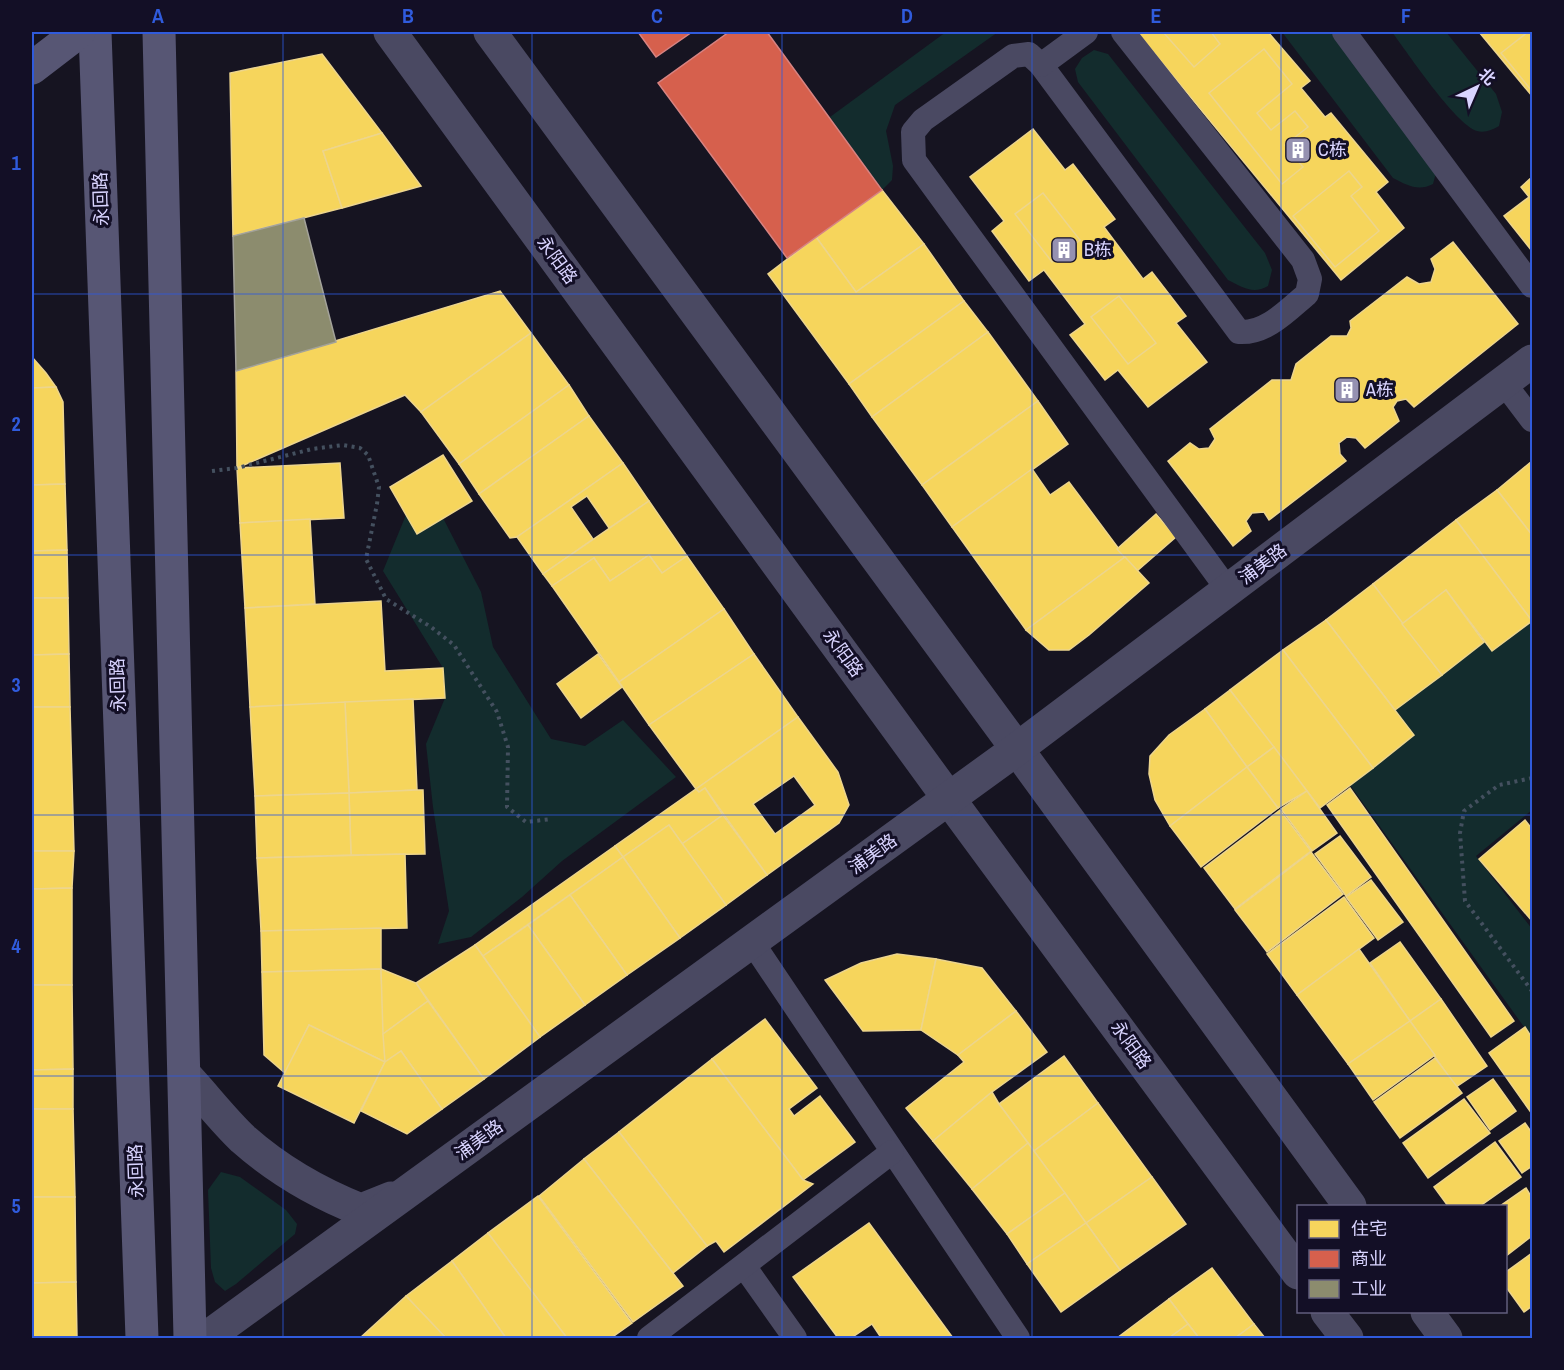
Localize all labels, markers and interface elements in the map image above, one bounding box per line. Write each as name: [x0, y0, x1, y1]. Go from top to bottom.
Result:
text: A: [152, 2, 164, 29]
text: B: [402, 2, 414, 29]
text: C: [651, 2, 663, 29]
text: D: [901, 2, 913, 29]
text: E: [1151, 2, 1162, 29]
text: F: [1401, 2, 1411, 29]
north arrow: [1447, 57, 1507, 117]
text: 北: [1474, 63, 1501, 90]
building icon: C栋: [1283, 135, 1313, 165]
place label: C栋: [1318, 137, 1347, 162]
text: 1: [11, 149, 21, 176]
street label: 永回路: [87, 172, 114, 226]
street label: 永阳路: [531, 231, 583, 289]
building icon: B栋: [1049, 235, 1079, 265]
place label: B栋: [1084, 237, 1112, 262]
building icon: A栋: [1332, 375, 1362, 405]
place label: A栋: [1365, 377, 1394, 402]
text: 2: [11, 410, 21, 437]
street label: 浦美路: [1234, 537, 1292, 590]
street label: 永阳路: [817, 624, 869, 682]
street label: 永回路: [104, 658, 131, 712]
text: 3: [11, 671, 21, 698]
street label: 浦美路: [844, 828, 902, 880]
text: 4: [11, 932, 21, 959]
street label: 永阳路: [1105, 1016, 1157, 1074]
street label: 浦美路: [450, 1114, 508, 1166]
street label: 永回路: [122, 1144, 149, 1198]
text: 5: [11, 1192, 21, 1219]
legend: [1297, 1205, 1507, 1313]
text: 住宅: [1351, 1216, 1387, 1241]
text: 商业: [1351, 1246, 1387, 1271]
text: 工业: [1351, 1276, 1387, 1301]

